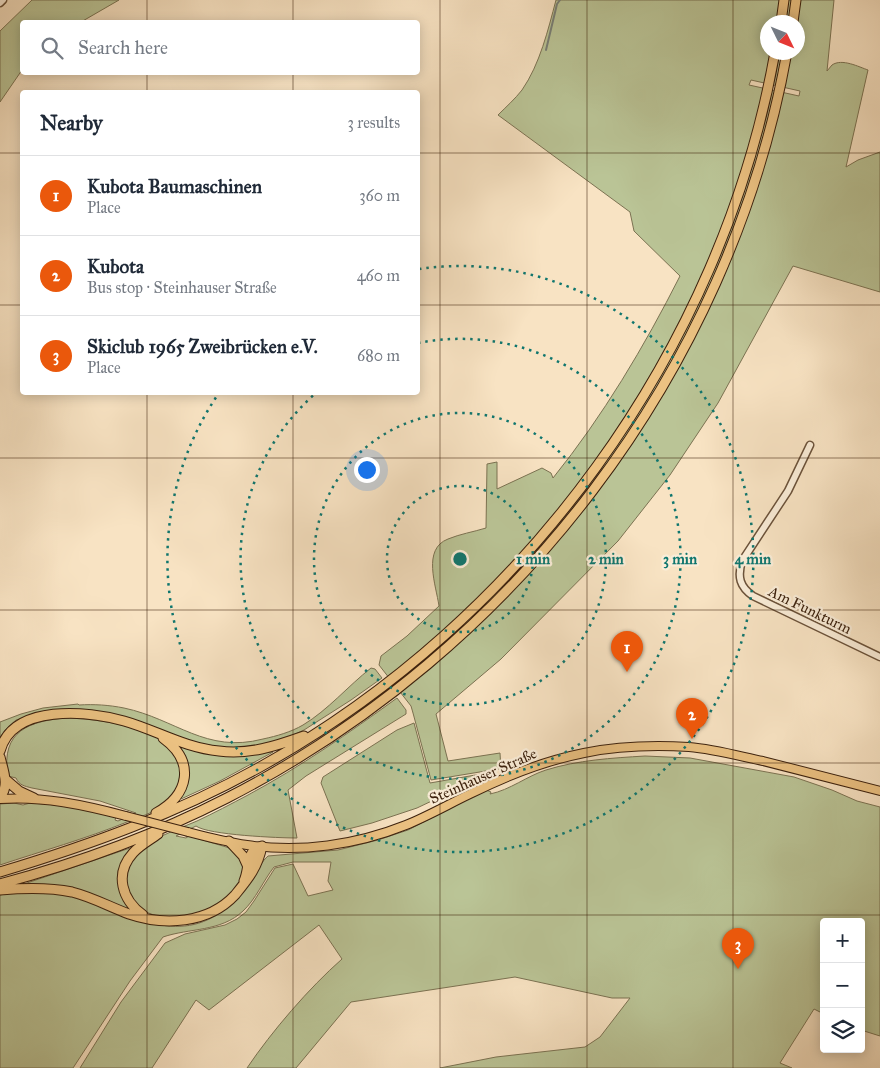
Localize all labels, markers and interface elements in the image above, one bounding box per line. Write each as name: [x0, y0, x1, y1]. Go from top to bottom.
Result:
north arrow: [760, 15, 805, 60]
search box: [20, 20, 420, 75]
icon: search: [38, 34, 66, 62]
text: Search here: [78, 36, 168, 59]
text: Nearby: [40, 110, 103, 136]
text: 3 results: [347, 113, 400, 132]
text: Kubota Baumaschinen: [87, 175, 262, 198]
text: 1: [53, 186, 59, 205]
text: 360 m: [359, 186, 400, 205]
text: Place: [87, 198, 121, 217]
text: Kubota: [87, 255, 144, 278]
text: 2: [52, 266, 60, 285]
text: 460 m: [357, 266, 400, 285]
text: Bus stop · Steinhauser Straße: [87, 278, 277, 297]
text: Skiclub 1965 Zweibrücken e.V.: [87, 335, 318, 358]
text: 3: [53, 346, 59, 365]
text: 680 m: [357, 346, 400, 365]
text: Place: [87, 358, 121, 377]
your location: [354, 457, 380, 483]
centre of rings: [451, 550, 469, 568]
text: 1 min: [516, 550, 551, 568]
text: 2 min: [588, 550, 625, 568]
text: 3 min: [663, 550, 698, 569]
text: 4 min: [735, 550, 772, 569]
street label: Am Funkturm: [765, 582, 855, 638]
pin: 1: [611, 631, 643, 672]
pin: 2: [676, 698, 708, 739]
street label: Steinhauser Straße: [427, 744, 539, 808]
map controls: [820, 918, 865, 1053]
button: +: [820, 918, 865, 963]
pin: 3: [722, 928, 754, 969]
button: −: [820, 963, 865, 1008]
button: layers: [820, 1008, 865, 1053]

